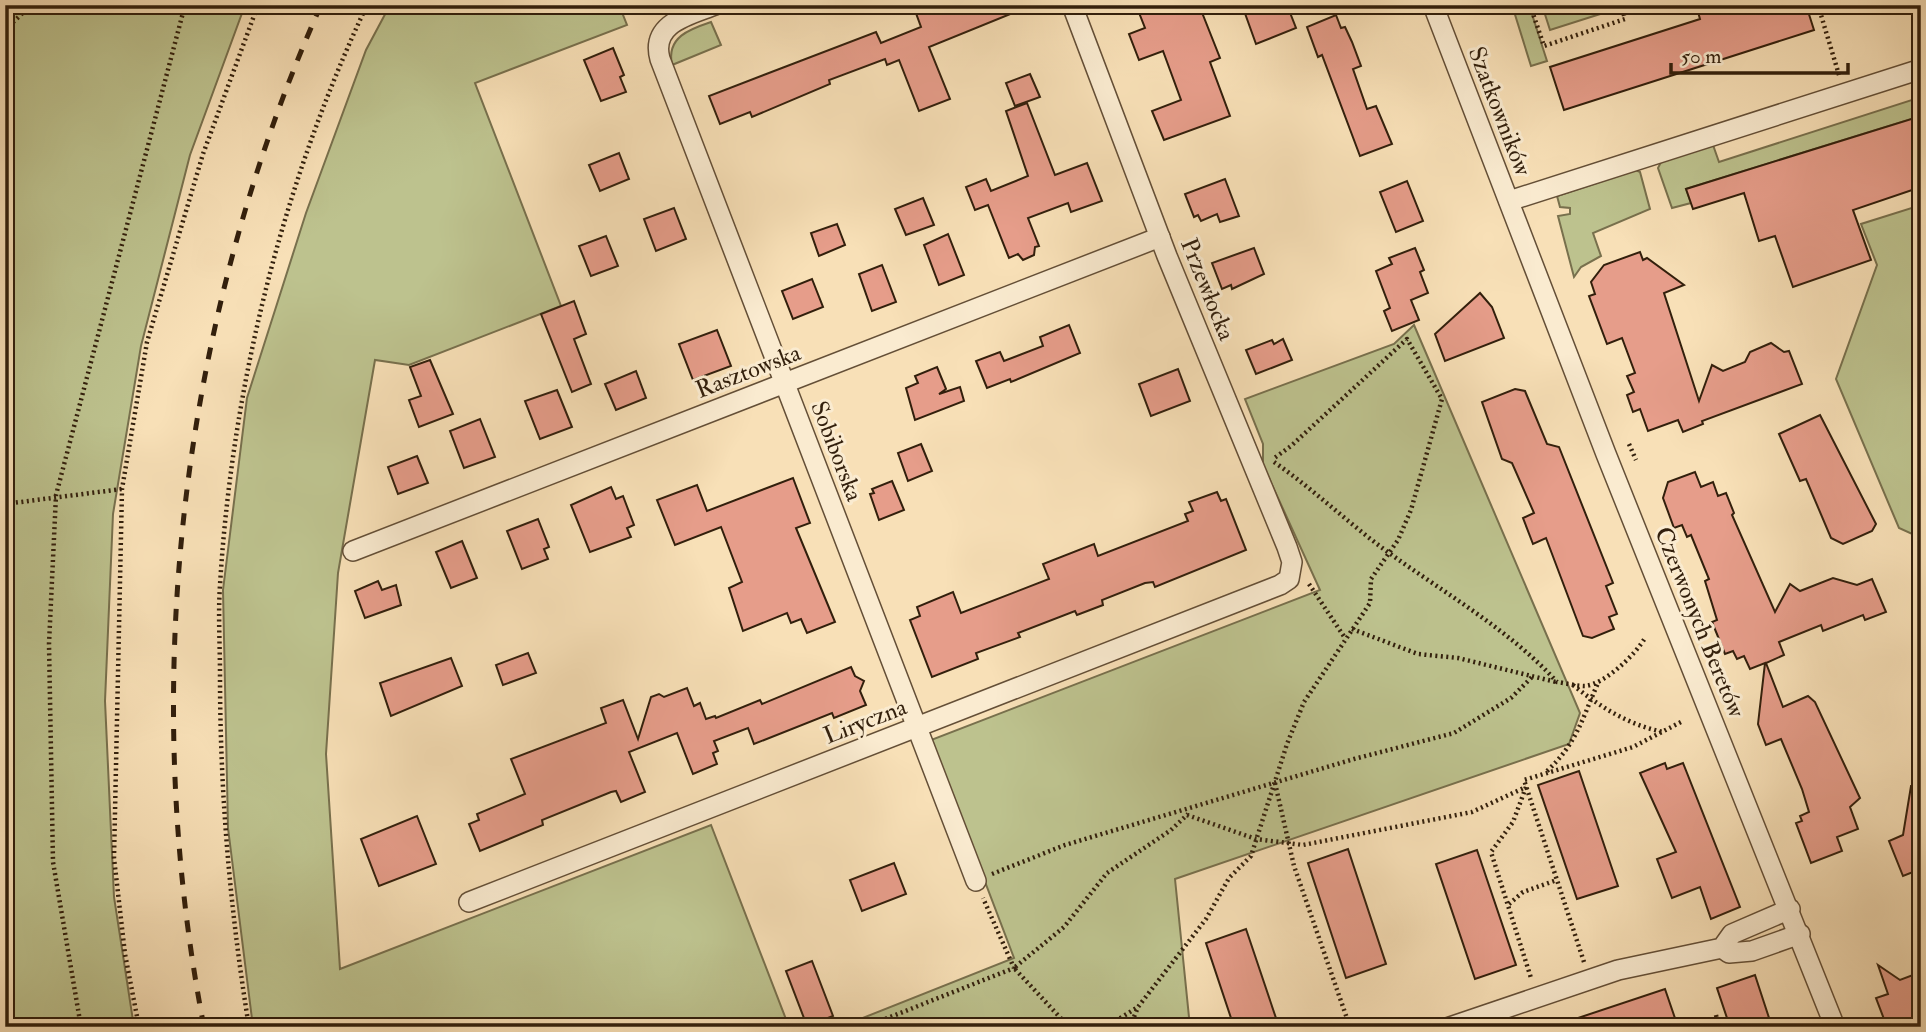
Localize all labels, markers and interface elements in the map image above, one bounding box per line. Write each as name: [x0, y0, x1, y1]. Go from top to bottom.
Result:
scale bar: [1671, 32, 1847, 76]
street label: Szatkowników: [1461, 42, 1539, 181]
text: 50 m: [1681, 43, 1722, 70]
street label: Przewłocka: [1173, 234, 1242, 346]
street label: Rasztowska: [691, 337, 806, 406]
street label: Sobiborska: [803, 397, 870, 507]
street label: Czerwonych Beretów: [1647, 522, 1752, 723]
street label: Liryczna: [819, 691, 912, 751]

